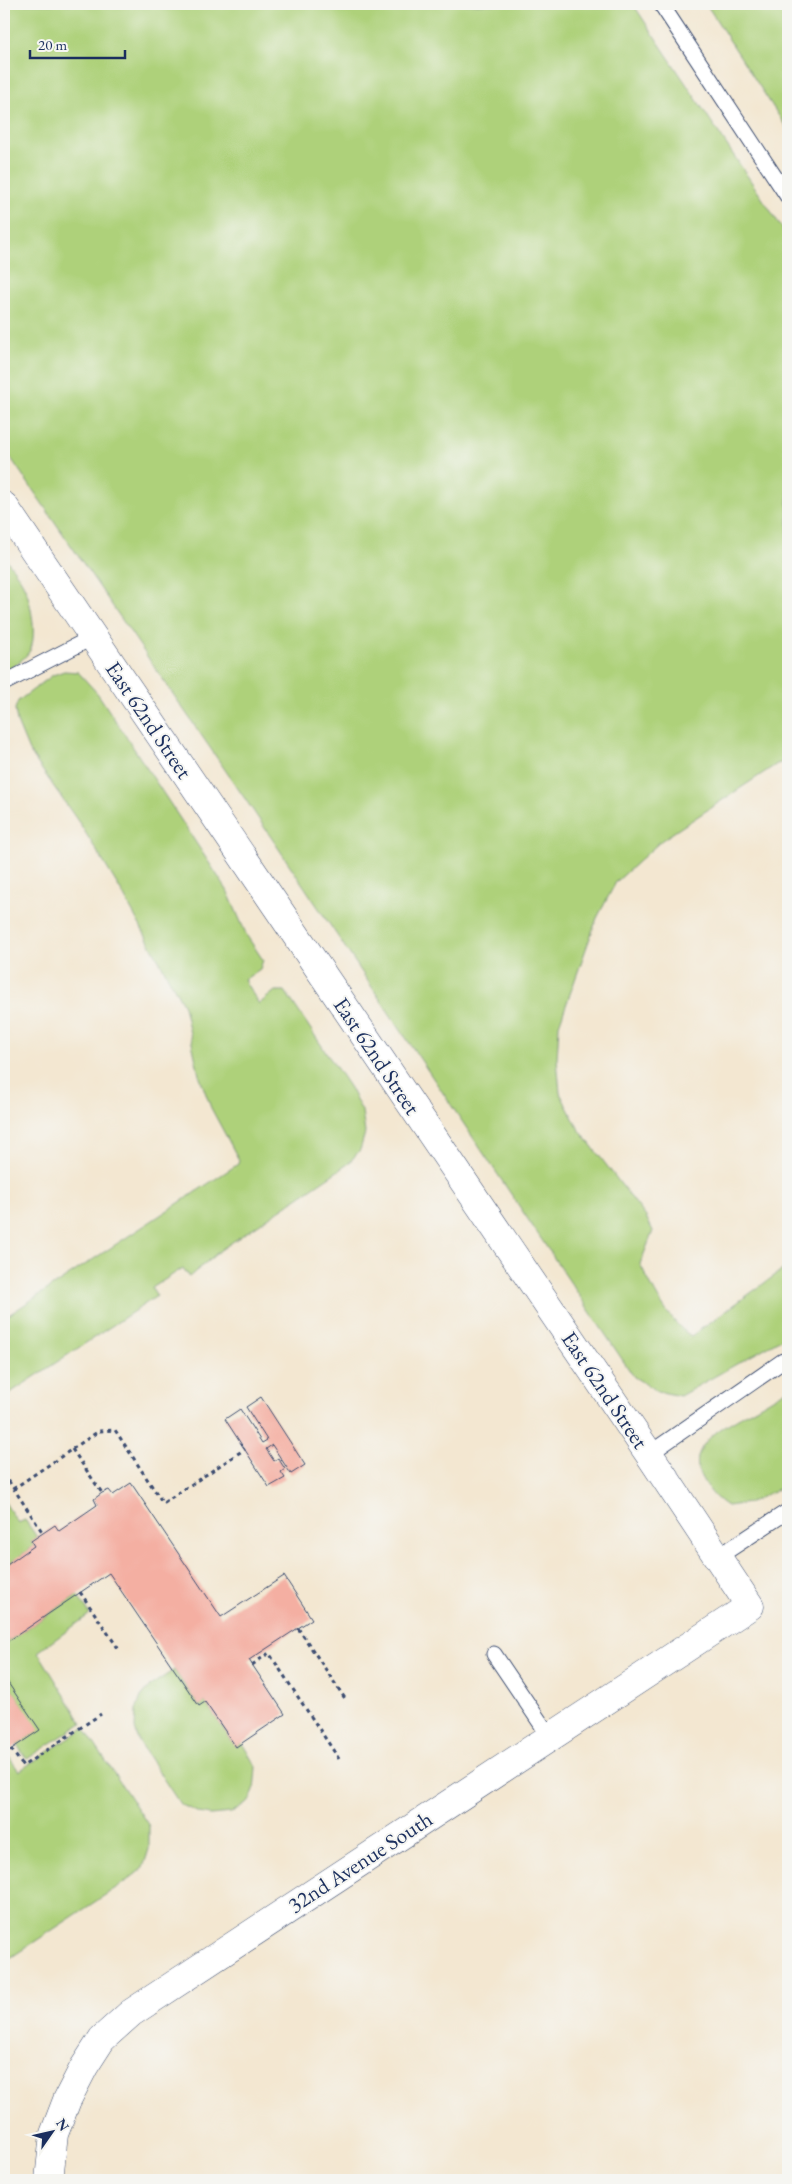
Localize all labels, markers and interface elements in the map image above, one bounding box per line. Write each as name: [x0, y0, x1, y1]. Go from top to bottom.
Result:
scale bar: [30, 28, 125, 60]
text: 20 m: [38, 35, 67, 54]
street label: East 62nd Street: [99, 656, 199, 784]
street label: East 62nd Street: [327, 992, 427, 1120]
street label: East 62nd Street: [555, 1326, 655, 1454]
street label: 32nd Avenue South: [282, 1804, 438, 1920]
north arrow: [28, 2106, 78, 2156]
text: N: [52, 2115, 74, 2135]

